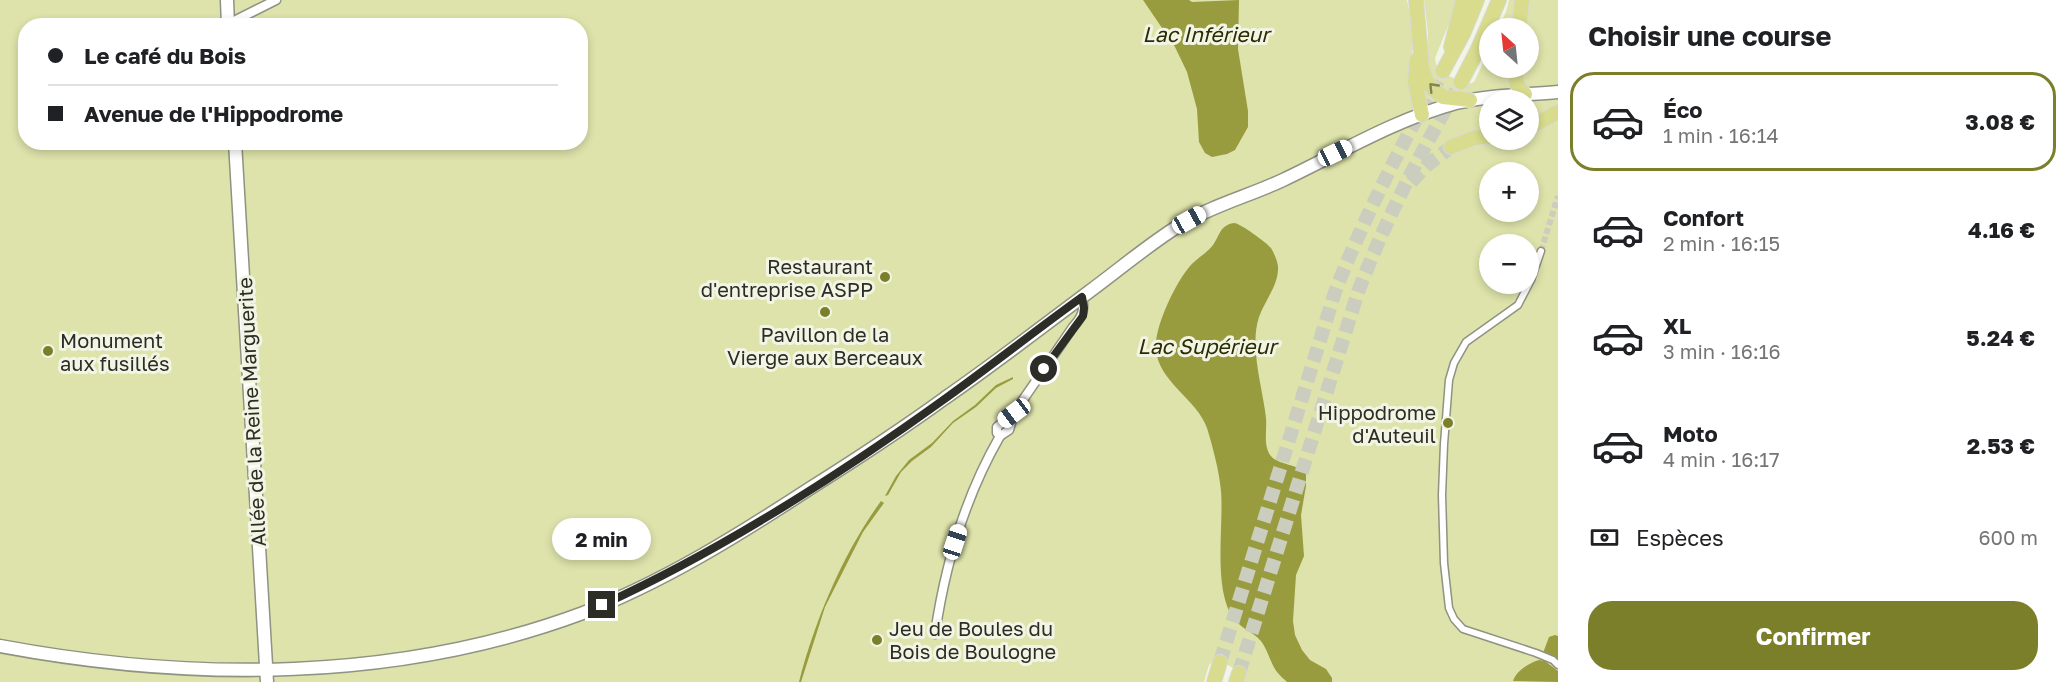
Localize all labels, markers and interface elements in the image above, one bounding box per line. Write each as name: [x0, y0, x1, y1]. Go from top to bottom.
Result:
north arrow: [1479, 18, 1539, 78]
map controls: [1479, 18, 1539, 294]
text: Choisir une course: [1588, 20, 1831, 52]
water label: Lac Inférieur: [1143, 21, 1272, 47]
text: Le café du Bois: [84, 42, 246, 69]
one-way arrow: [1429, 84, 1440, 94]
button: layers: [1479, 90, 1539, 150]
icon: car: [1591, 95, 1645, 149]
text: Éco: [1663, 96, 1702, 123]
text: Avenue de l'Hippodrome: [84, 100, 343, 127]
text: 3.08 €: [1965, 108, 2035, 135]
text: 1 min · 16:14: [1663, 123, 1779, 147]
car: [1315, 137, 1355, 169]
button: +: [1479, 162, 1539, 222]
car: [1169, 203, 1209, 237]
icon: car: [1591, 203, 1645, 257]
text: Confort: [1663, 204, 1744, 231]
text: 4.16 €: [1968, 216, 2035, 243]
text: 2 min · 16:15: [1663, 231, 1780, 255]
button: −: [1479, 234, 1539, 294]
place label: Restaurant d'entreprise ASPP: [701, 254, 873, 301]
marker: Restaurant d'entreprise ASPP: [878, 270, 892, 284]
street label: Allée de la Reine Marguerite: [232, 277, 270, 547]
marker: Pavillon de la Vierge aux Berceaux: [818, 305, 832, 319]
icon: car: [1591, 311, 1645, 365]
text: XL: [1663, 312, 1691, 339]
place label: Pavillon de la Vierge aux Berceaux: [727, 322, 923, 369]
text: 5.24 €: [1966, 324, 2035, 351]
place label: Monument aux fusillés: [60, 328, 170, 375]
water label: Lac Supérieur: [1138, 333, 1279, 359]
text: 3 min · 16:16: [1663, 339, 1781, 363]
marker: Monument aux fusillés: [41, 344, 55, 358]
route start: [1030, 355, 1057, 382]
car: [994, 395, 1034, 431]
place label: Hippodrome d'Auteuil: [1318, 400, 1436, 447]
marker: Hippodrome d'Auteuil: [1441, 416, 1455, 430]
icon: car: [1591, 419, 1645, 473]
text: Moto: [1663, 420, 1718, 447]
text: 2.53 €: [1967, 432, 2035, 459]
text: 4 min · 16:17: [1663, 447, 1780, 471]
callout: 2 min: [552, 518, 652, 560]
icon: cash: [1588, 521, 1621, 554]
car: [941, 522, 969, 562]
text: Espèces: [1636, 524, 1724, 551]
text: 600 m: [1978, 525, 2038, 549]
text: 2 min: [575, 527, 628, 551]
route end: [588, 591, 615, 618]
button: Confirmer: [1588, 601, 2038, 670]
place label: Jeu de Boules du Bois de Boulogne: [889, 616, 1056, 663]
marker: Jeu de Boules du Bois de Boulogne: [870, 633, 884, 647]

